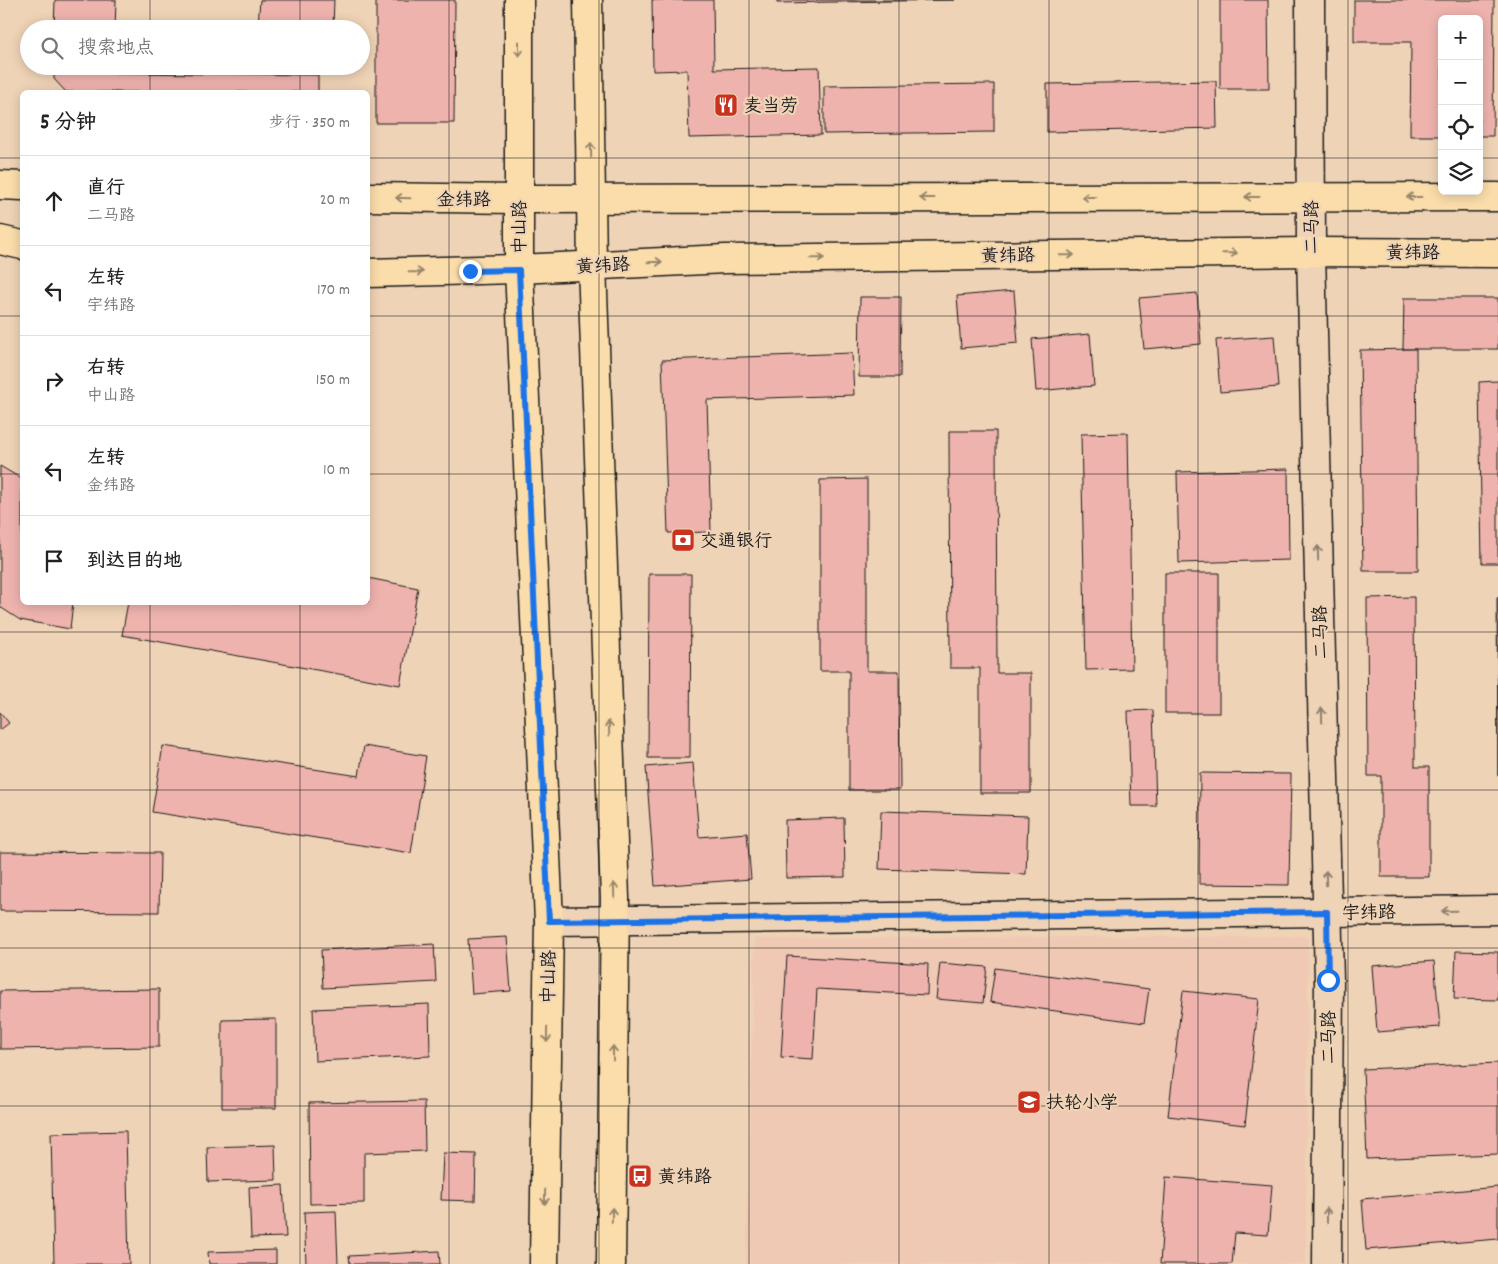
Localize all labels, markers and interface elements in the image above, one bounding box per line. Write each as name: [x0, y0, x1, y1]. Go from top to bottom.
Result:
map controls: [1438, 15, 1483, 195]
button: +: [1438, 15, 1483, 60]
search box: [20, 20, 370, 75]
icon: search: [38, 34, 66, 62]
text: 搜索地点: [78, 36, 154, 63]
one-way arrow: [514, 40, 524, 56]
button: −: [1438, 60, 1483, 105]
restaurant icon: 麦当劳: [713, 92, 739, 118]
place label: 麦当劳: [744, 95, 798, 120]
button: locate: [1438, 105, 1483, 150]
text: 5 分钟: [40, 109, 97, 139]
text: 步行 · 350 m: [269, 112, 350, 135]
one-way arrow: [586, 142, 596, 158]
button: layers: [1438, 150, 1483, 195]
text: 直行: [87, 176, 125, 203]
icon: ahead: [40, 187, 68, 215]
text: 20 m: [320, 189, 350, 212]
street label: 金纬路: [437, 189, 491, 214]
one-way arrow: [1082, 192, 1098, 202]
one-way arrow: [1244, 192, 1260, 202]
one-way arrow: [1407, 192, 1423, 202]
one-way arrow: [395, 193, 411, 203]
one-way arrow: [919, 193, 936, 203]
street label: 中山路: [509, 200, 534, 254]
street label: 二马路: [1301, 200, 1326, 254]
text: 二马路: [87, 205, 135, 228]
street label: 黄纬路: [1386, 242, 1440, 267]
street label: 黄纬路: [981, 245, 1035, 270]
one-way arrow: [1221, 248, 1237, 257]
one-way arrow: [1058, 250, 1075, 260]
one-way arrow: [808, 253, 825, 263]
street label: 黄纬路: [576, 254, 631, 281]
one-way arrow: [646, 258, 662, 267]
route end: [459, 260, 482, 283]
text: 左转: [87, 266, 125, 293]
one-way arrow: [408, 268, 424, 277]
icon: left: [40, 277, 68, 305]
text: 170 m: [317, 279, 350, 302]
text: 宇纬路: [87, 295, 135, 318]
text: 右转: [87, 356, 125, 383]
icon: right: [40, 367, 68, 395]
text: 150 m: [316, 369, 350, 392]
text: 中山路: [87, 385, 135, 408]
text: 左转: [87, 446, 125, 473]
icon: left: [40, 457, 68, 485]
text: 10 m: [323, 459, 350, 482]
text: 金纬路: [87, 475, 135, 498]
bank icon: 交通银行: [670, 527, 696, 553]
place label: 交通银行: [700, 530, 772, 555]
one-way arrow: [1313, 545, 1323, 562]
icon: arrive: [40, 547, 68, 575]
text: 到达目的地: [87, 549, 182, 576]
street label: 二马路: [1310, 605, 1335, 659]
one-way arrow: [1317, 708, 1327, 724]
one-way arrow: [604, 720, 613, 736]
one-way arrow: [1321, 870, 1331, 886]
one-way arrow: [610, 883, 619, 899]
street label: 宇纬路: [1342, 902, 1396, 927]
one-way arrow: [1442, 906, 1458, 915]
street label: 中山路: [538, 950, 563, 1004]
route start: [1317, 969, 1340, 992]
street label: 二马路: [1318, 1010, 1343, 1064]
one-way arrow: [543, 1027, 552, 1043]
one-way arrow: [608, 1045, 618, 1062]
school or university icon: 扶轮小学: [1016, 1089, 1042, 1115]
place label: 扶轮小学: [1046, 1092, 1118, 1117]
bus stop icon: 黄纬路: [627, 1163, 653, 1189]
place label: 黄纬路: [658, 1166, 712, 1191]
one-way arrow: [540, 1189, 550, 1205]
one-way arrow: [607, 1208, 616, 1224]
one-way arrow: [1322, 1208, 1332, 1224]

